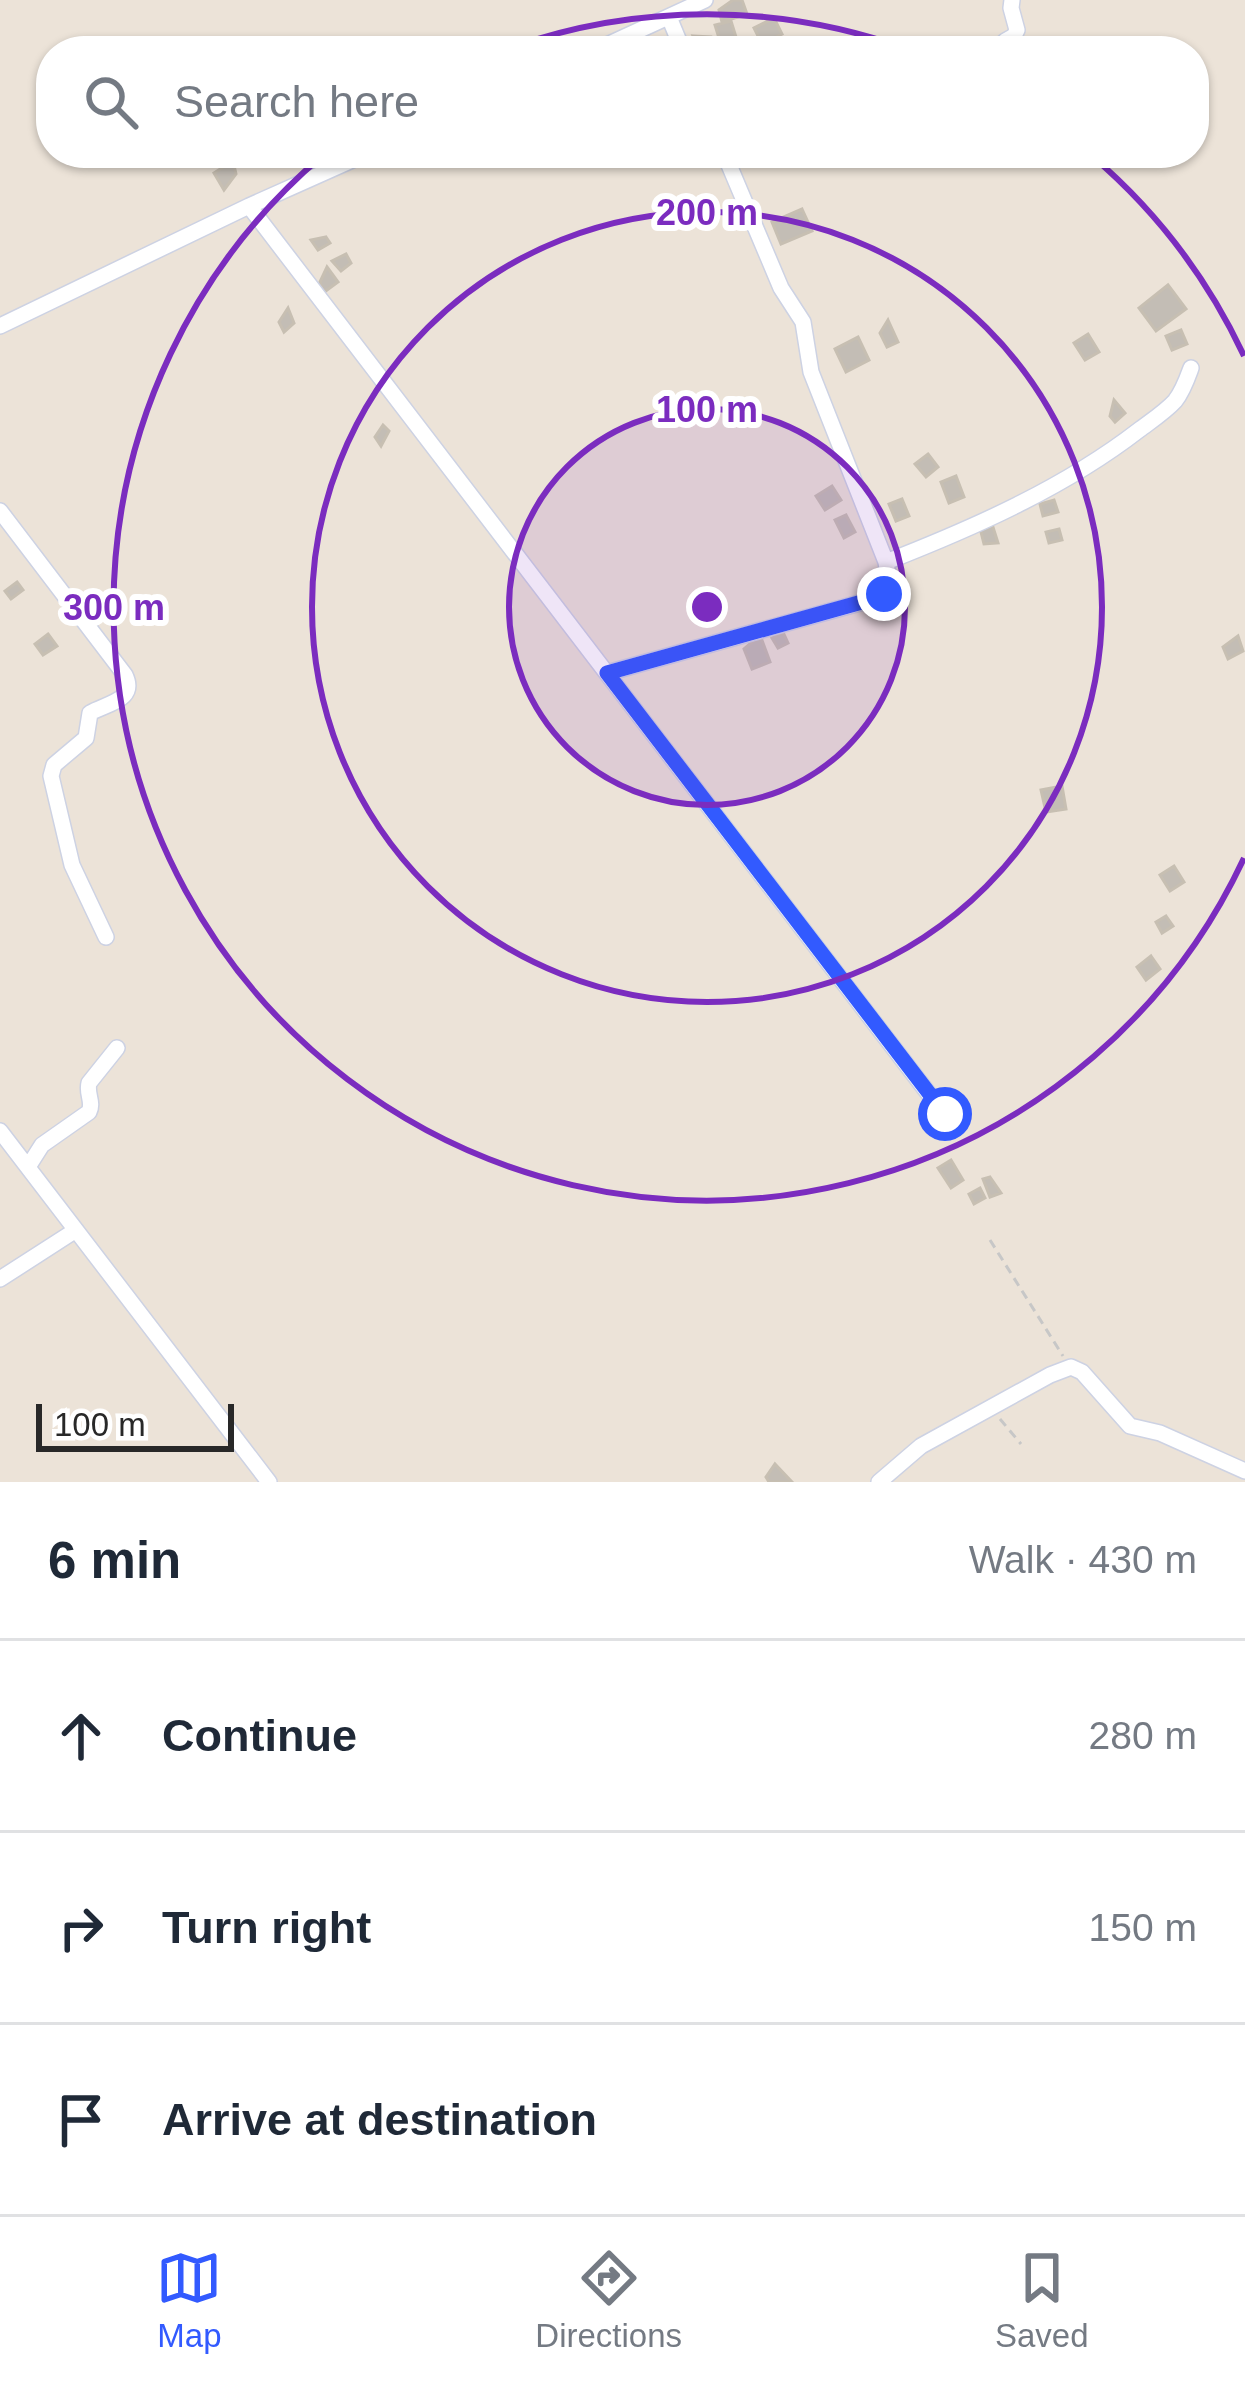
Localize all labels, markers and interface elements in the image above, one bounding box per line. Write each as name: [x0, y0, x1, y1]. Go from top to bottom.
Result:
search box: [36, 36, 1209, 168]
icon: search: [78, 69, 144, 135]
text: Search here: [174, 76, 419, 127]
text: 200 m: [656, 192, 758, 233]
text: 100 m: [656, 389, 758, 430]
route end: [857, 567, 911, 621]
centre of rings: [686, 586, 728, 628]
text: 300 m: [63, 587, 165, 628]
route start: [918, 1087, 972, 1141]
scale bar: [36, 1398, 234, 1451]
text: 100 m: [54, 1406, 146, 1443]
text: 6 min: [48, 1532, 181, 1589]
text: Walk · 430 m: [969, 1538, 1197, 1581]
icon: ahead: [48, 1703, 114, 1769]
text: Continue: [162, 1710, 357, 1761]
text: 280 m: [1089, 1714, 1197, 1757]
icon: right: [48, 1895, 114, 1961]
text: Turn right: [162, 1902, 371, 1953]
text: 150 m: [1089, 1906, 1197, 1949]
icon: arrive: [48, 2087, 114, 2153]
text: Arrive at destination: [162, 2094, 597, 2145]
tab: Map: [156, 2245, 222, 2355]
tab: Directions: [535, 2245, 682, 2355]
tab: Saved: [995, 2245, 1089, 2355]

